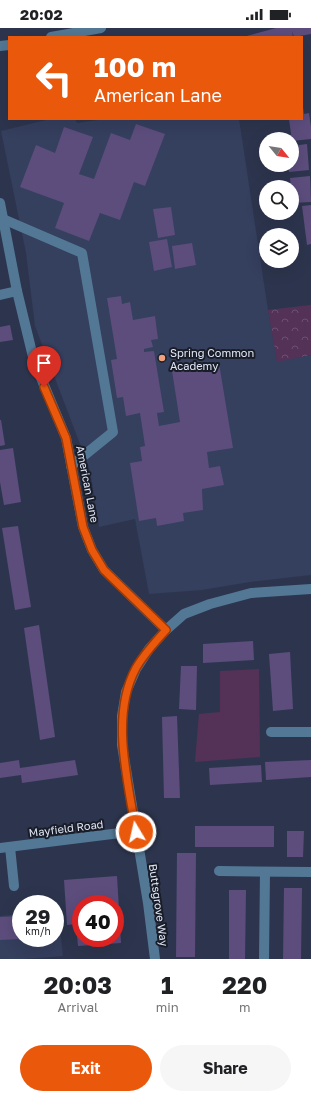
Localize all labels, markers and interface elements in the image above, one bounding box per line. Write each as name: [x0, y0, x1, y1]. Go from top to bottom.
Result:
text: 20:02: [20, 5, 63, 23]
text: 100 m: [94, 50, 176, 83]
icon: left: [28, 52, 80, 104]
text: American Lane: [94, 84, 222, 106]
north arrow: [259, 132, 299, 172]
map controls: [259, 132, 299, 268]
button: search: [259, 180, 299, 220]
button: layers: [259, 228, 299, 268]
pin: [27, 346, 61, 387]
place label: Spring Common Academy: [170, 346, 254, 372]
icon: arrive: [33, 352, 55, 374]
marker: Spring Common Academy: [157, 353, 167, 363]
street label: American Lane: [74, 444, 102, 524]
position arrow: [115, 811, 157, 853]
street label: Mayfield Road: [28, 817, 104, 839]
street label: Buttsgrove Way: [147, 863, 171, 947]
speed limit sign: 40: [72, 895, 124, 947]
text: 29: [26, 904, 50, 928]
text: km/h: [25, 925, 51, 937]
text: 20:03: [44, 970, 112, 999]
text: 1: [161, 970, 173, 999]
text: 220: [222, 970, 267, 999]
text: Arrival: [57, 999, 98, 1015]
text: min: [156, 999, 179, 1015]
text: m: [239, 999, 251, 1015]
button: Exit: [20, 1045, 152, 1091]
button: Share: [160, 1045, 291, 1091]

